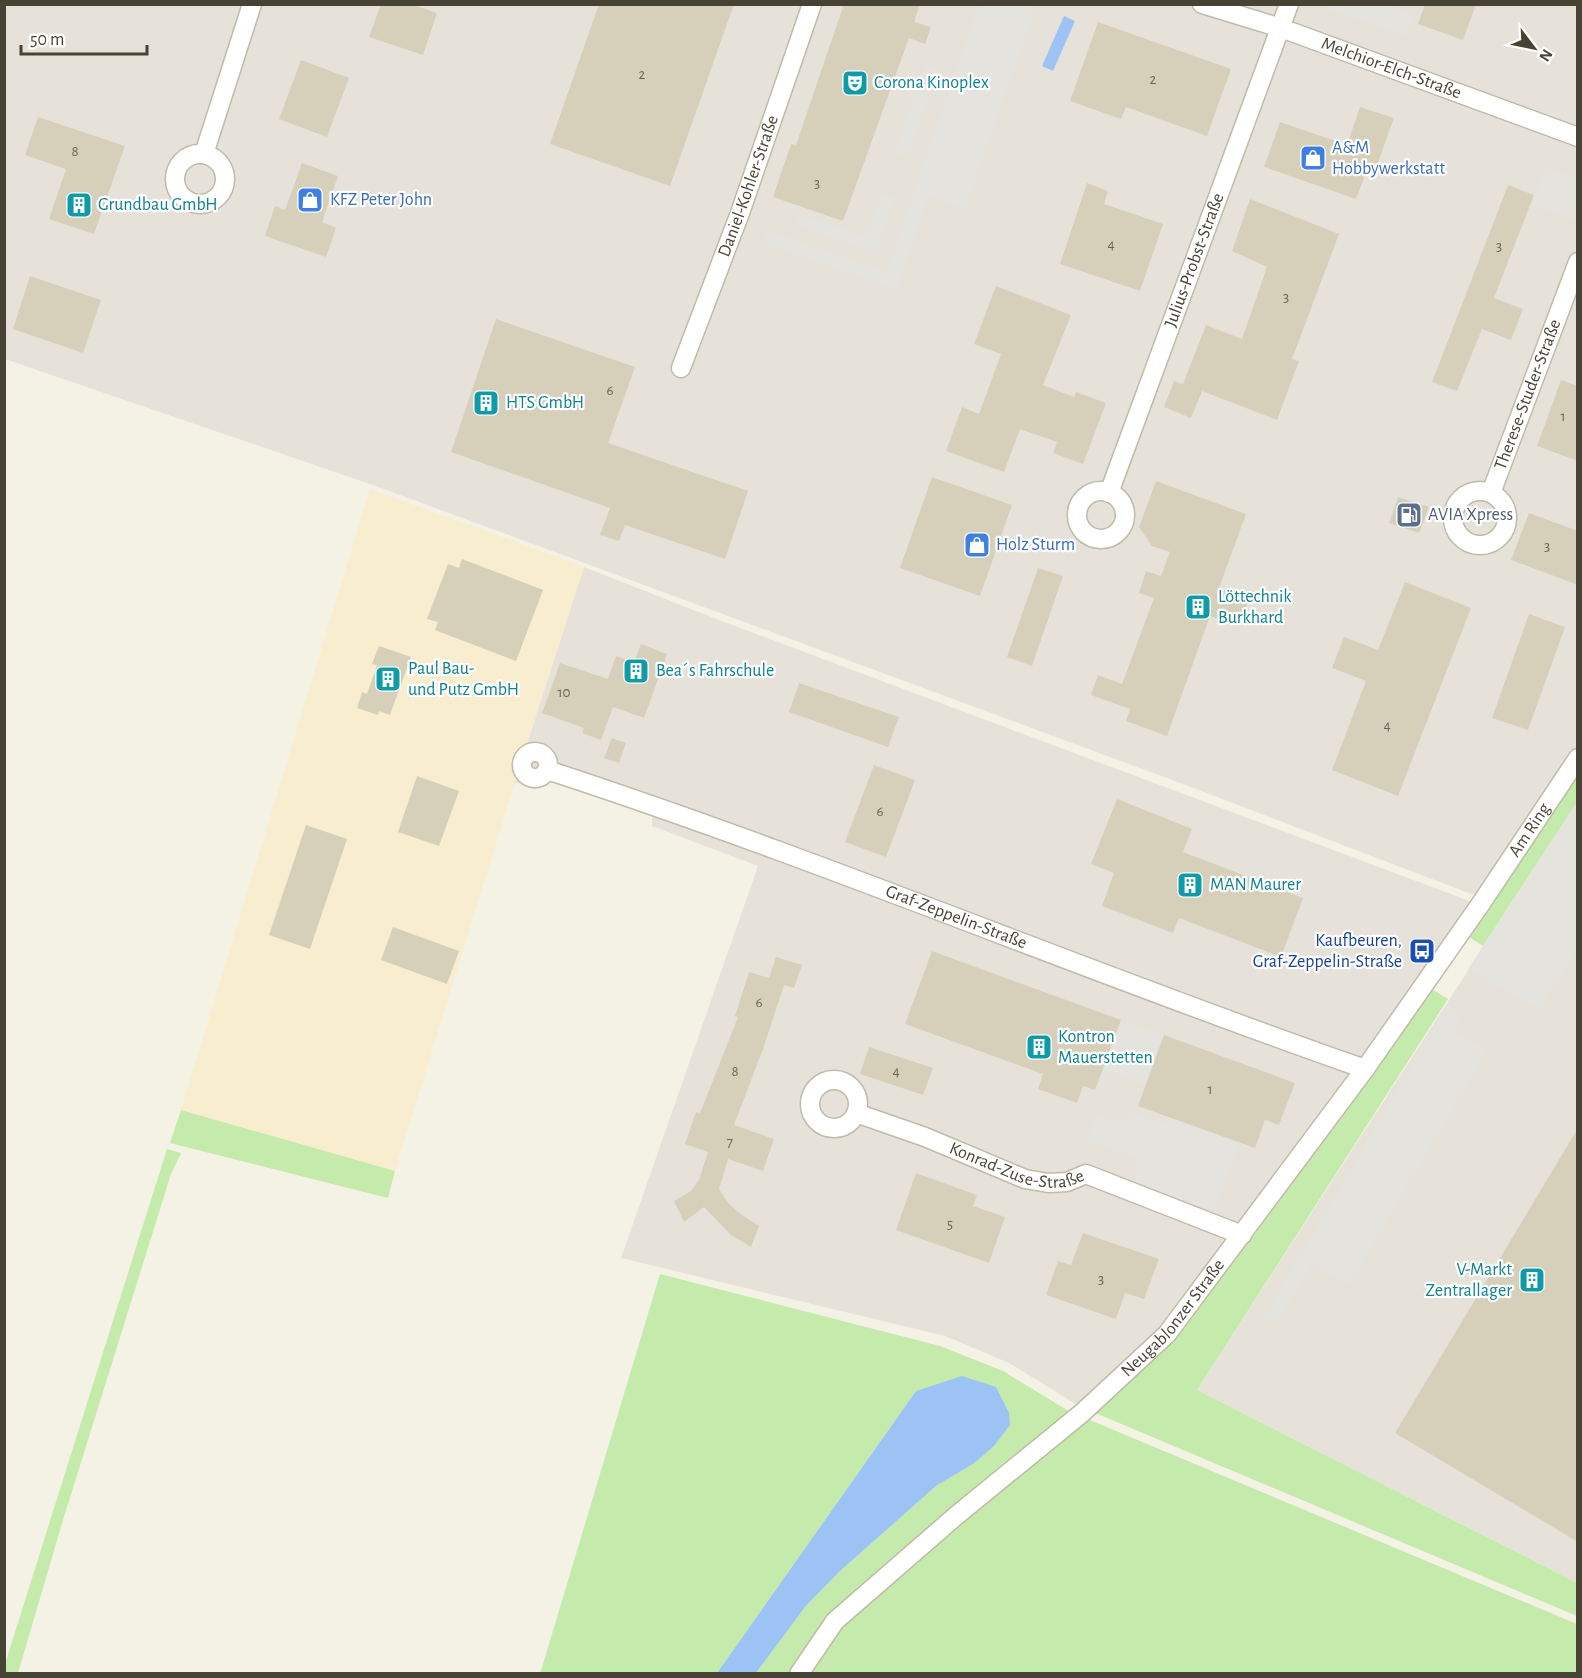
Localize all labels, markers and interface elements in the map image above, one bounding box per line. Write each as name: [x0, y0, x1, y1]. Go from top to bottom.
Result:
scale bar: [21, 18, 147, 56]
north arrow: [1504, 18, 1564, 78]
text: 50 m: [30, 31, 64, 49]
street label: Melchior-Elch-Straße: [1319, 35, 1464, 102]
text: N: [1536, 46, 1556, 64]
house number: 2: [639, 67, 646, 82]
theatre icon: Corona Kinoplex: [840, 68, 870, 98]
house number: 2: [1150, 72, 1157, 87]
place label: Corona Kinoplex: [874, 74, 989, 92]
street label: Daniel-Kohler-Straße: [715, 113, 782, 259]
place label: A&M Hobbywerkstatt: [1332, 139, 1445, 178]
shop icon: A&M Hobbywerkstatt: [1298, 143, 1328, 173]
house number: 8: [71, 144, 79, 159]
house number: 3: [814, 176, 820, 191]
shop icon: KFZ Peter John: [295, 185, 325, 215]
building icon: Grundbau GmbH: [64, 190, 94, 220]
place label: KFZ Peter John: [330, 191, 432, 209]
street label: Julius-Probst-Straße: [1162, 191, 1228, 330]
place label: Grundbau GmbH: [98, 196, 218, 214]
house number: 4: [1107, 237, 1115, 252]
house number: 3: [1496, 239, 1502, 254]
house number: 3: [1283, 290, 1289, 305]
street label: Therese-Studer-Straße: [1492, 317, 1564, 472]
house number: 6: [606, 383, 614, 398]
building icon: HTS GmbH: [471, 388, 501, 418]
place label: HTS GmbH: [506, 394, 584, 412]
house number: 1: [1560, 409, 1566, 424]
fuel station icon: AVIA Xpress: [1394, 500, 1424, 530]
place label: AVIA Xpress: [1428, 506, 1513, 524]
shop icon: Holz Sturm: [962, 530, 992, 560]
place label: Holz Sturm: [996, 536, 1075, 554]
house number: 3: [1544, 539, 1550, 554]
place label: Löttechnik Burkhard: [1218, 588, 1292, 627]
building icon: Löttechnik Burkhard: [1183, 592, 1213, 622]
building icon: Bea´s Fahrschule: [621, 656, 651, 686]
place label: Paul Bau- und Putz GmbH: [408, 660, 519, 699]
place label: Bea´s Fahrschule: [656, 662, 774, 680]
building icon: Paul Bau- und Putz GmbH: [373, 664, 403, 694]
house number: 10: [557, 685, 571, 700]
house number: 4: [1383, 718, 1391, 733]
street label: Am Ring: [1506, 800, 1554, 860]
house number: 6: [876, 804, 884, 819]
building icon: MAN Maurer: [1175, 870, 1205, 900]
place label: MAN Maurer: [1210, 876, 1301, 894]
street label: Graf-Zeppelin-Straße: [883, 883, 1029, 952]
place label: Kaufbeuren, Graf-Zeppelin-Straße: [1253, 932, 1402, 971]
bus stop icon: Kaufbeuren, Graf-Zeppelin-Straße: [1407, 936, 1437, 966]
house number: 6: [755, 995, 763, 1010]
place label: Kontron Mauerstetten: [1058, 1028, 1153, 1067]
building icon: Kontron Mauerstetten: [1024, 1032, 1054, 1062]
house number: 8: [731, 1064, 739, 1079]
house number: 4: [892, 1064, 900, 1079]
house number: 1: [1207, 1082, 1213, 1097]
house number: 7: [727, 1135, 733, 1150]
street label: Konrad-Zuse-Straße: [947, 1139, 1087, 1192]
house number: 5: [947, 1217, 953, 1232]
street label: Neugablonzer Straße: [1118, 1256, 1228, 1380]
place label: V-Markt Zentrallager: [1426, 1261, 1512, 1300]
building icon: V-Markt Zentrallager: [1517, 1265, 1547, 1295]
house number: 3: [1098, 1272, 1104, 1287]

